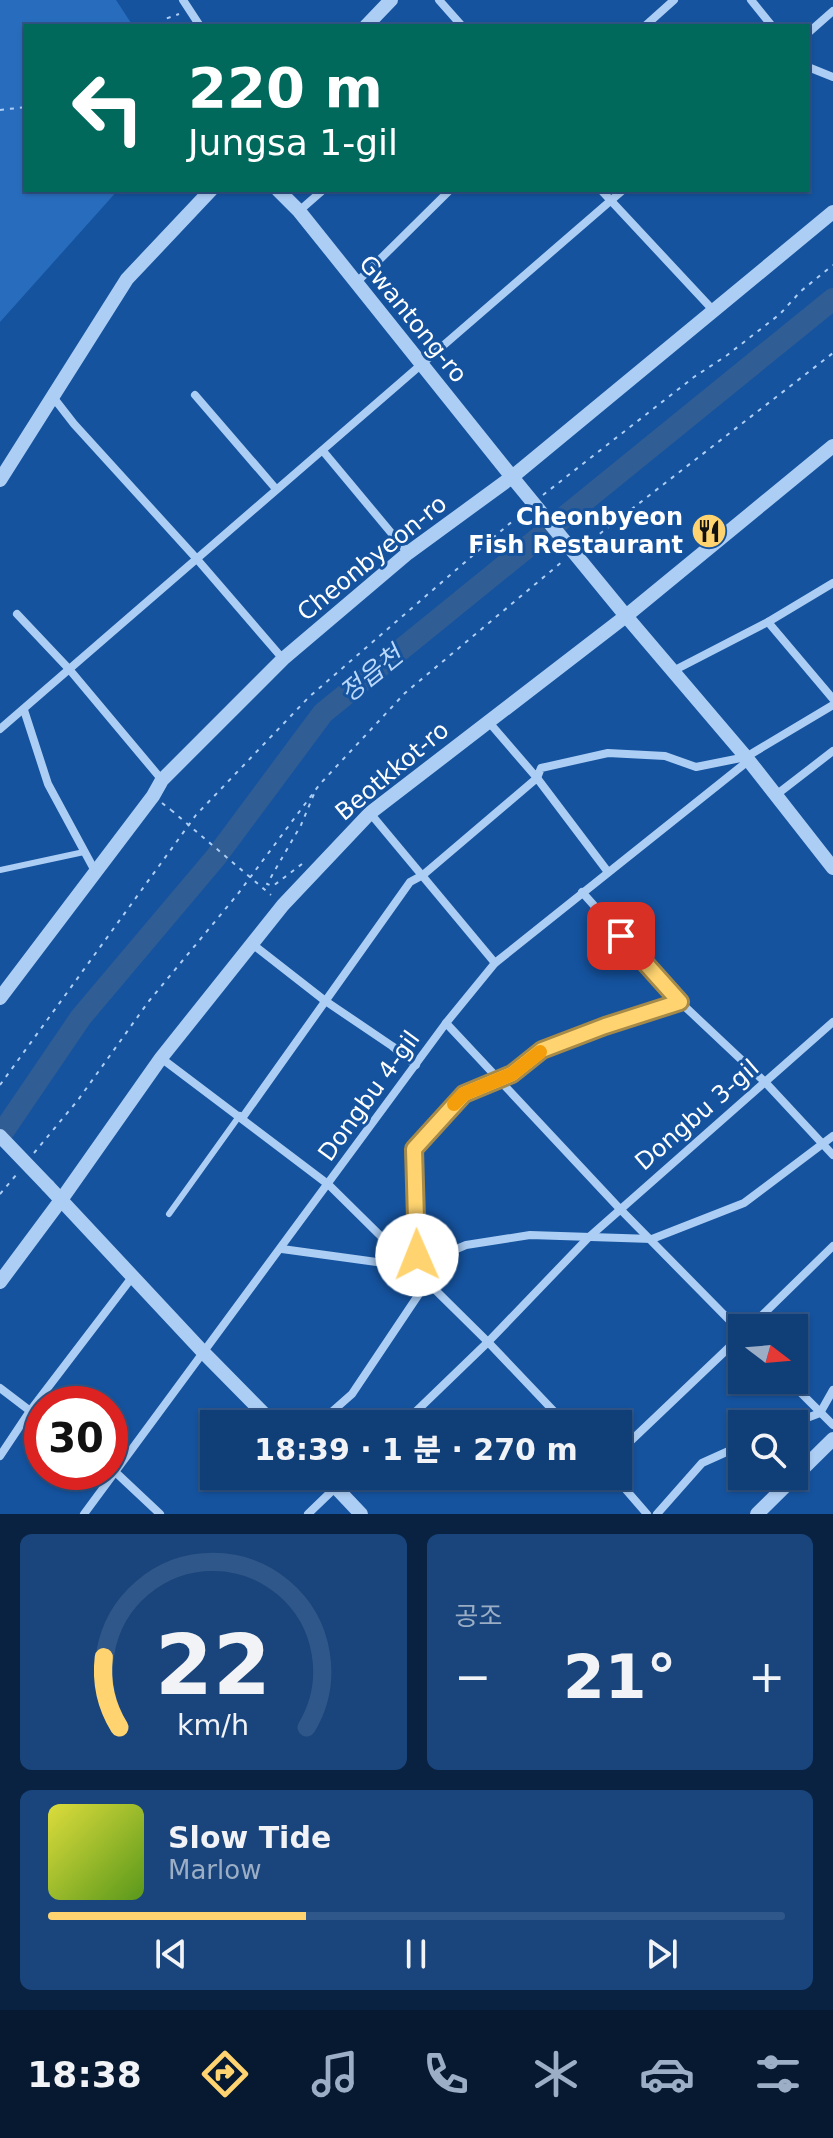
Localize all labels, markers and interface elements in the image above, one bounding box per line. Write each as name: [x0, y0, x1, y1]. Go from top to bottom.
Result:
text: 220 m: [188, 55, 383, 120]
icon: left: [56, 56, 160, 160]
text: Jungsa 1-gil: [188, 122, 398, 163]
street label: Gwantong-ro: [353, 250, 473, 388]
street label: Cheonbyeon-ro: [292, 489, 452, 627]
place label: Cheonbyeon Fish Restaurant: [468, 503, 683, 559]
restaurant icon: Cheonbyeon Fish Restaurant: [690, 512, 728, 550]
water label: 정읍천: [334, 638, 411, 708]
street label: Beotkkot-ro: [330, 716, 454, 826]
pin: [587, 902, 655, 970]
icon: arrive: [599, 914, 643, 958]
street label: Dongbu 4-gil: [312, 1025, 426, 1167]
street label: Dongbu 3-gil: [630, 1054, 764, 1176]
position arrow: [375, 1213, 459, 1297]
north arrow: [728, 1314, 808, 1394]
map controls: [728, 1314, 808, 1490]
speed limit sign: 30: [24, 1386, 128, 1490]
button: search: [728, 1410, 808, 1490]
text: 18:39 · 1 분 · 270 m: [254, 1432, 578, 1467]
text: 공조: [455, 1601, 502, 1631]
text: 22: [155, 1617, 271, 1714]
text: 21°: [563, 1642, 677, 1712]
text: −: [455, 1651, 491, 1702]
text: +: [748, 1651, 785, 1702]
text: km/h: [177, 1708, 249, 1742]
text: Slow Tide: [168, 1820, 331, 1855]
text: Marlow: [168, 1855, 261, 1885]
icon: previous: [149, 1932, 193, 1976]
icon: pause: [394, 1932, 438, 1976]
icon: next: [640, 1932, 684, 1976]
icon: directions: [197, 2046, 253, 2102]
icon: music: [307, 2046, 363, 2102]
icon: phone: [418, 2046, 474, 2102]
icon: climate: [528, 2046, 584, 2102]
icon: car: [639, 2046, 695, 2102]
icon: filters: [750, 2046, 806, 2102]
text: 18:38: [27, 2054, 142, 2095]

